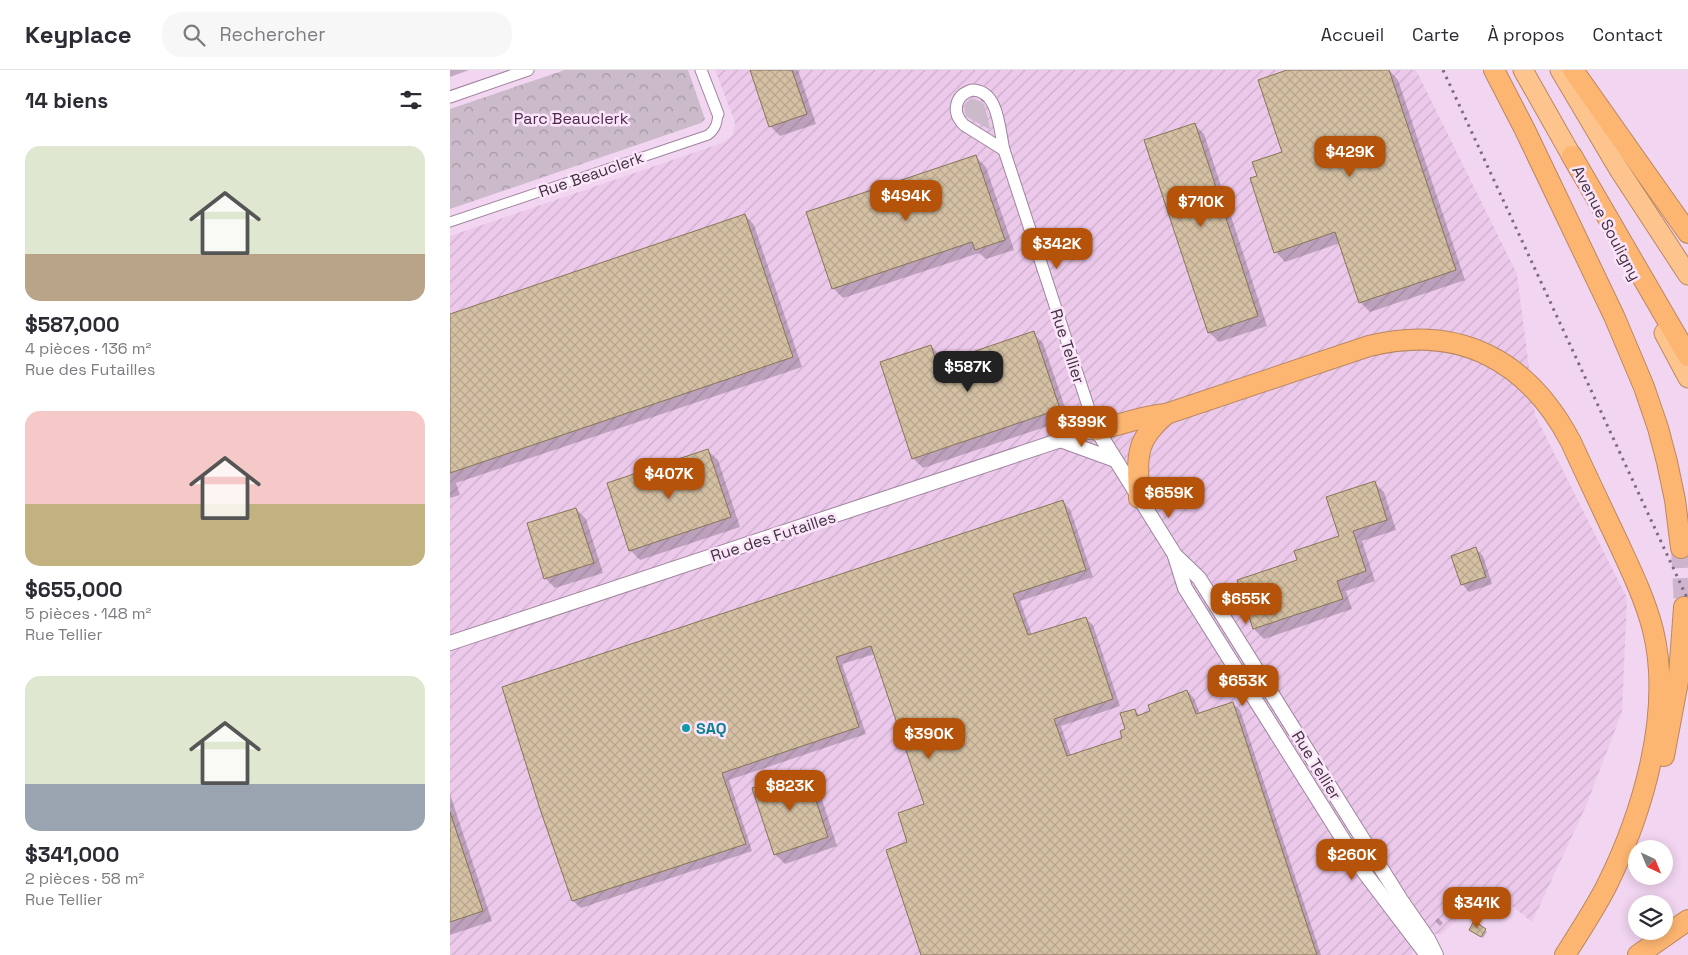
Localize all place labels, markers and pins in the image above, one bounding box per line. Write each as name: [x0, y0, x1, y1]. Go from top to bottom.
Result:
pin: $429K: [1315, 136, 1385, 178]
pin: $494K: [871, 180, 941, 222]
pin: $710K: [1166, 186, 1236, 228]
pin: $342K: [1022, 228, 1092, 270]
pin: $587K: [933, 350, 1003, 393]
pin: $399K: [1047, 406, 1117, 448]
pin: $407K: [634, 458, 704, 500]
pin: $659K: [1134, 476, 1204, 519]
pin: $655K: [1211, 582, 1281, 625]
pin: $653K: [1208, 664, 1278, 707]
place label: SAQ: [696, 718, 727, 739]
pin: $390K: [894, 718, 964, 760]
marker: SAQ: [680, 722, 692, 734]
pin: $823K: [755, 770, 825, 812]
pin: $260K: [1317, 838, 1387, 881]
pin: $341K: [1442, 886, 1512, 929]

